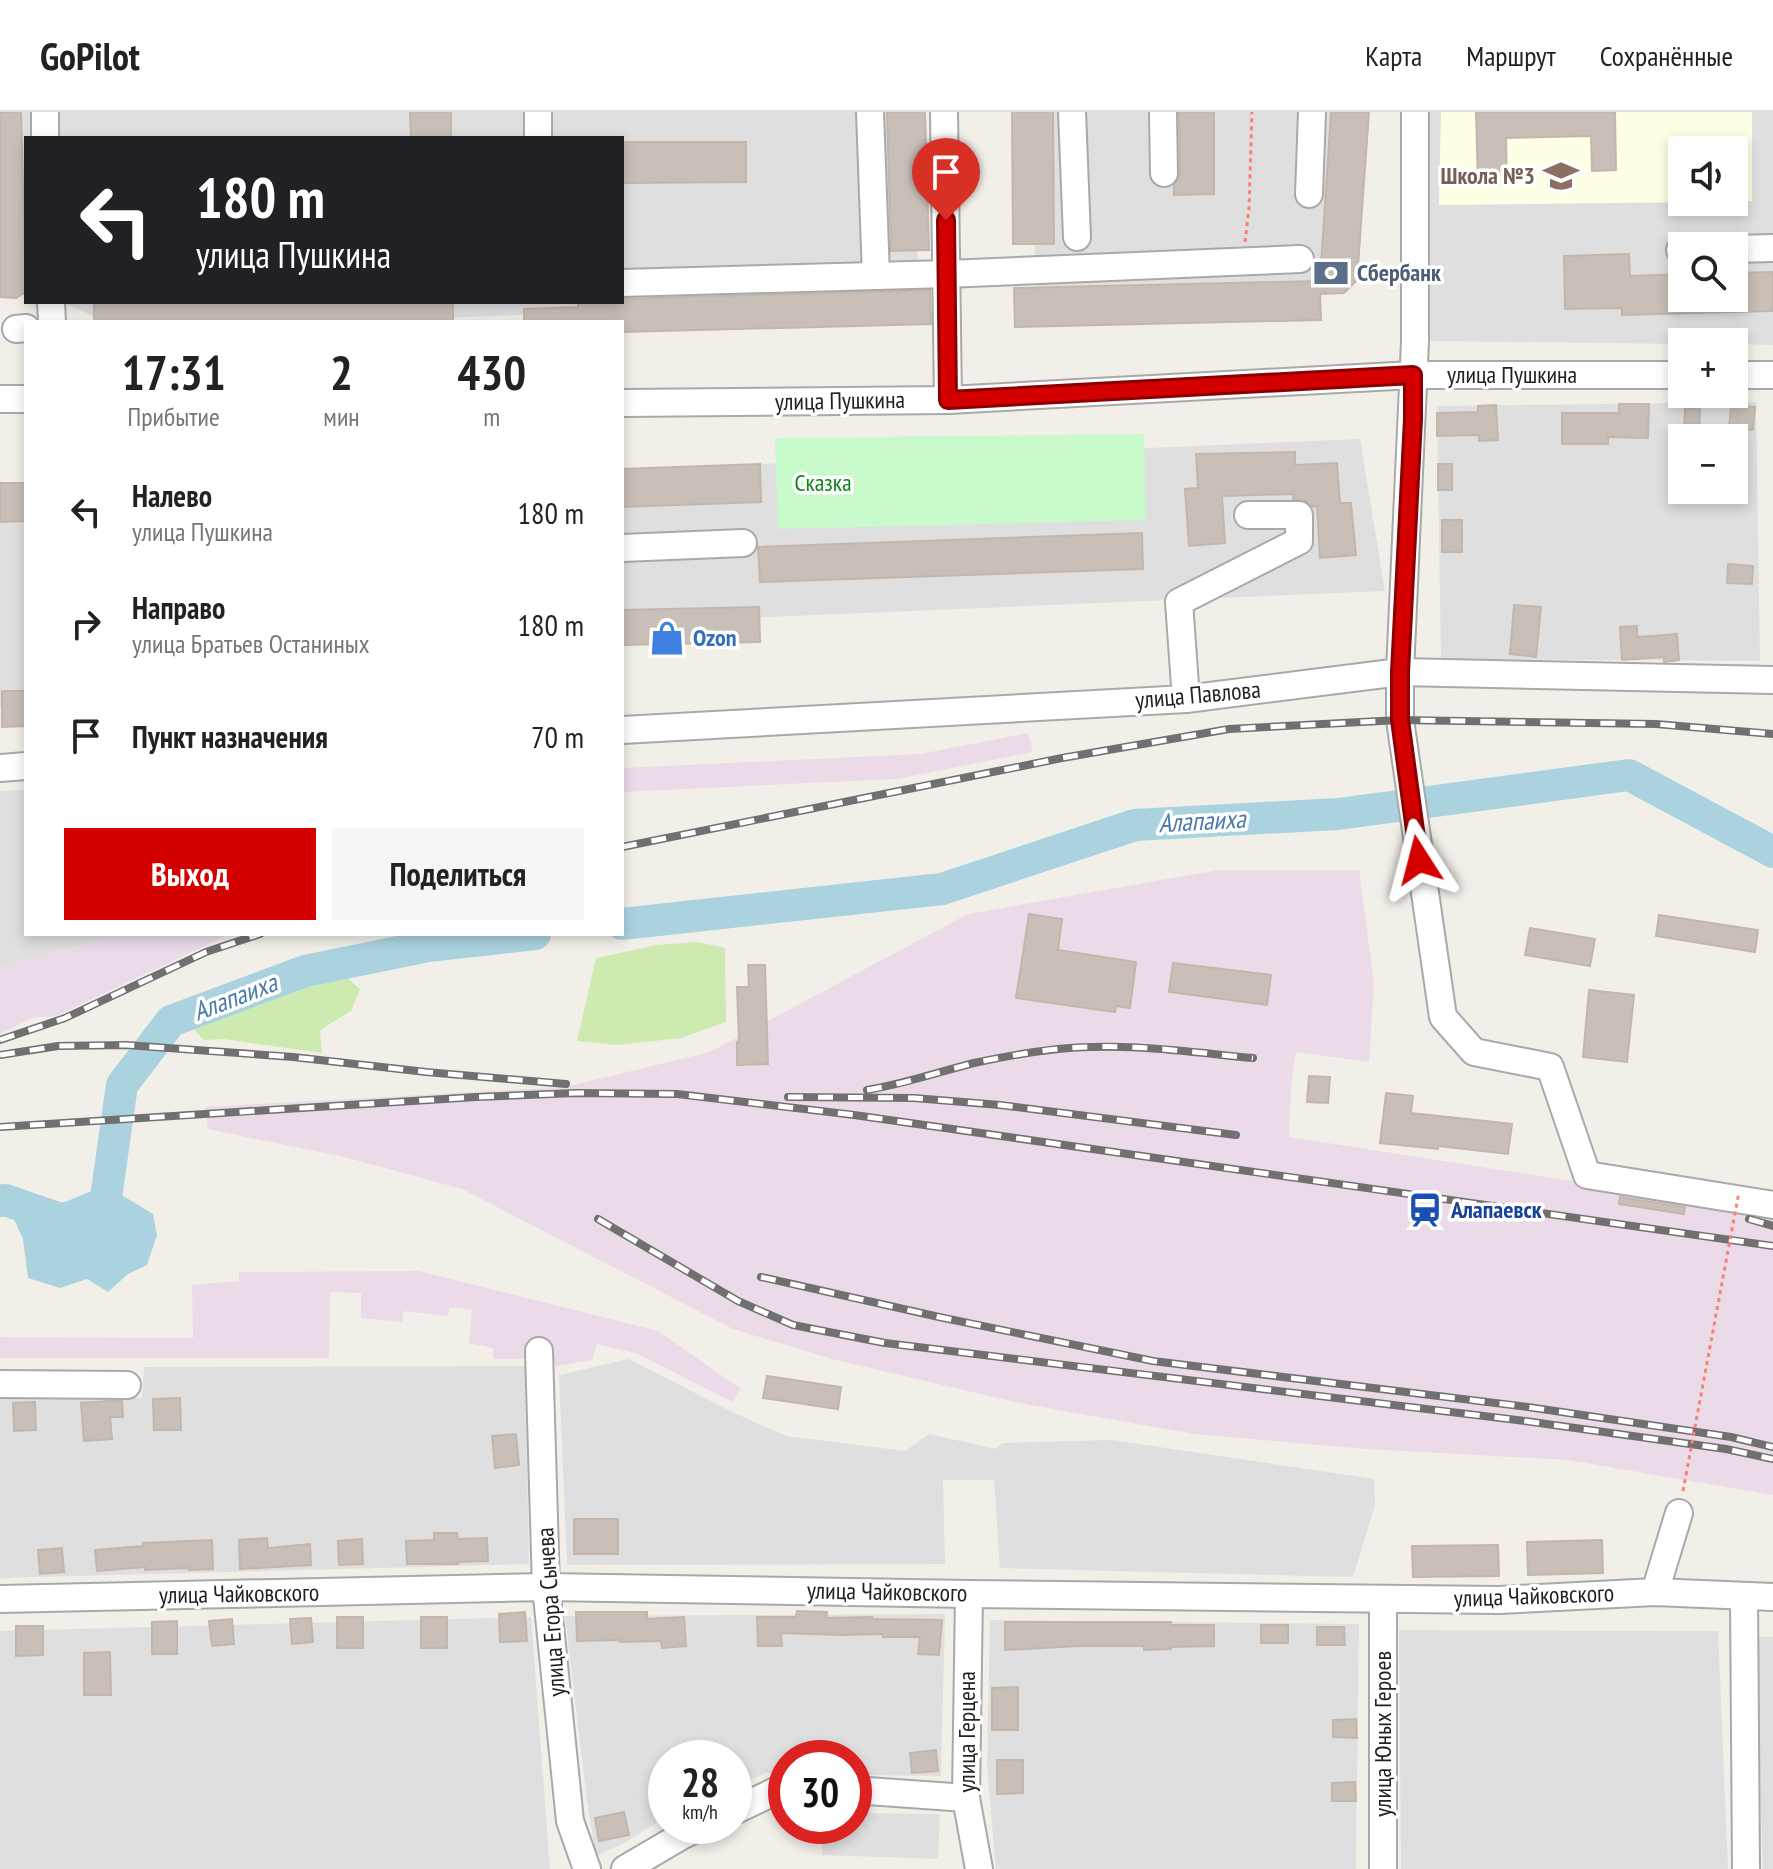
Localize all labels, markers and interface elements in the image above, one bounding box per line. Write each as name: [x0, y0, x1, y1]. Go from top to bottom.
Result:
text: GoPilot: [40, 31, 140, 80]
text: Карта: [1365, 37, 1422, 74]
text: Маршрут: [1466, 37, 1556, 74]
text: Сохранённые: [1600, 37, 1733, 74]
map controls: [1668, 136, 1748, 504]
button: sound: [1668, 136, 1748, 216]
pin: [912, 138, 980, 220]
icon: arrive: [924, 150, 968, 194]
school or university icon: Школа №3: [1542, 157, 1580, 195]
place label: Школа №3: [1441, 160, 1535, 191]
text: 180 m: [196, 161, 325, 233]
icon: left: [64, 168, 168, 272]
text: улица Пушкина: [196, 231, 391, 278]
button: search: [1668, 232, 1748, 312]
bank icon: Сбербанк: [1312, 254, 1350, 292]
place label: Сбербанк: [1357, 257, 1441, 288]
button: +: [1668, 328, 1748, 408]
text: 17:31: [122, 341, 226, 403]
text: 2: [330, 341, 353, 403]
text: 430: [457, 341, 526, 403]
street label: улица Пушкина: [1447, 359, 1577, 390]
street label: улица Пушкина: [775, 384, 905, 417]
text: Прибытие: [128, 400, 220, 433]
text: мин: [323, 400, 360, 433]
text: m: [483, 400, 500, 433]
button: −: [1668, 424, 1748, 504]
park label: Сказка: [794, 467, 852, 498]
text: Налево: [132, 476, 212, 515]
icon: left: [64, 490, 108, 534]
text: 180 m: [518, 493, 584, 532]
text: улица Пушкина: [132, 515, 273, 548]
text: Направо: [132, 588, 225, 627]
icon: right: [64, 602, 108, 646]
text: 180 m: [518, 605, 584, 644]
shop icon: Ozon: [648, 619, 686, 657]
place label: Ozon: [693, 622, 736, 653]
text: улица Братьев Останиных: [132, 627, 369, 660]
street label: улица Павлова: [1134, 674, 1262, 715]
icon: arrive: [64, 714, 108, 758]
text: Пункт назначения: [132, 717, 328, 756]
text: 70 m: [531, 717, 584, 756]
water label: Алапаиха: [1158, 802, 1248, 839]
position arrow: [1377, 818, 1461, 902]
button: Выход: [64, 828, 316, 920]
button: Поделиться: [332, 828, 584, 920]
water label: Алапаиха: [188, 965, 283, 1028]
station icon: Алапаевск: [1406, 1191, 1444, 1229]
place label: Алапаевск: [1450, 1194, 1542, 1225]
street label: улица Егора Сычева: [529, 1526, 572, 1698]
street label: улица Чайковского: [807, 1575, 968, 1608]
street label: улица Чайковского: [158, 1577, 319, 1610]
street label: улица Чайковского: [1453, 1577, 1615, 1614]
street label: улица Юных Героев: [1367, 1651, 1398, 1817]
street label: улица Герцена: [951, 1671, 982, 1793]
speed limit sign: 30: [768, 1740, 872, 1844]
text: 28: [681, 1756, 719, 1808]
text: km/h: [682, 1799, 718, 1825]

